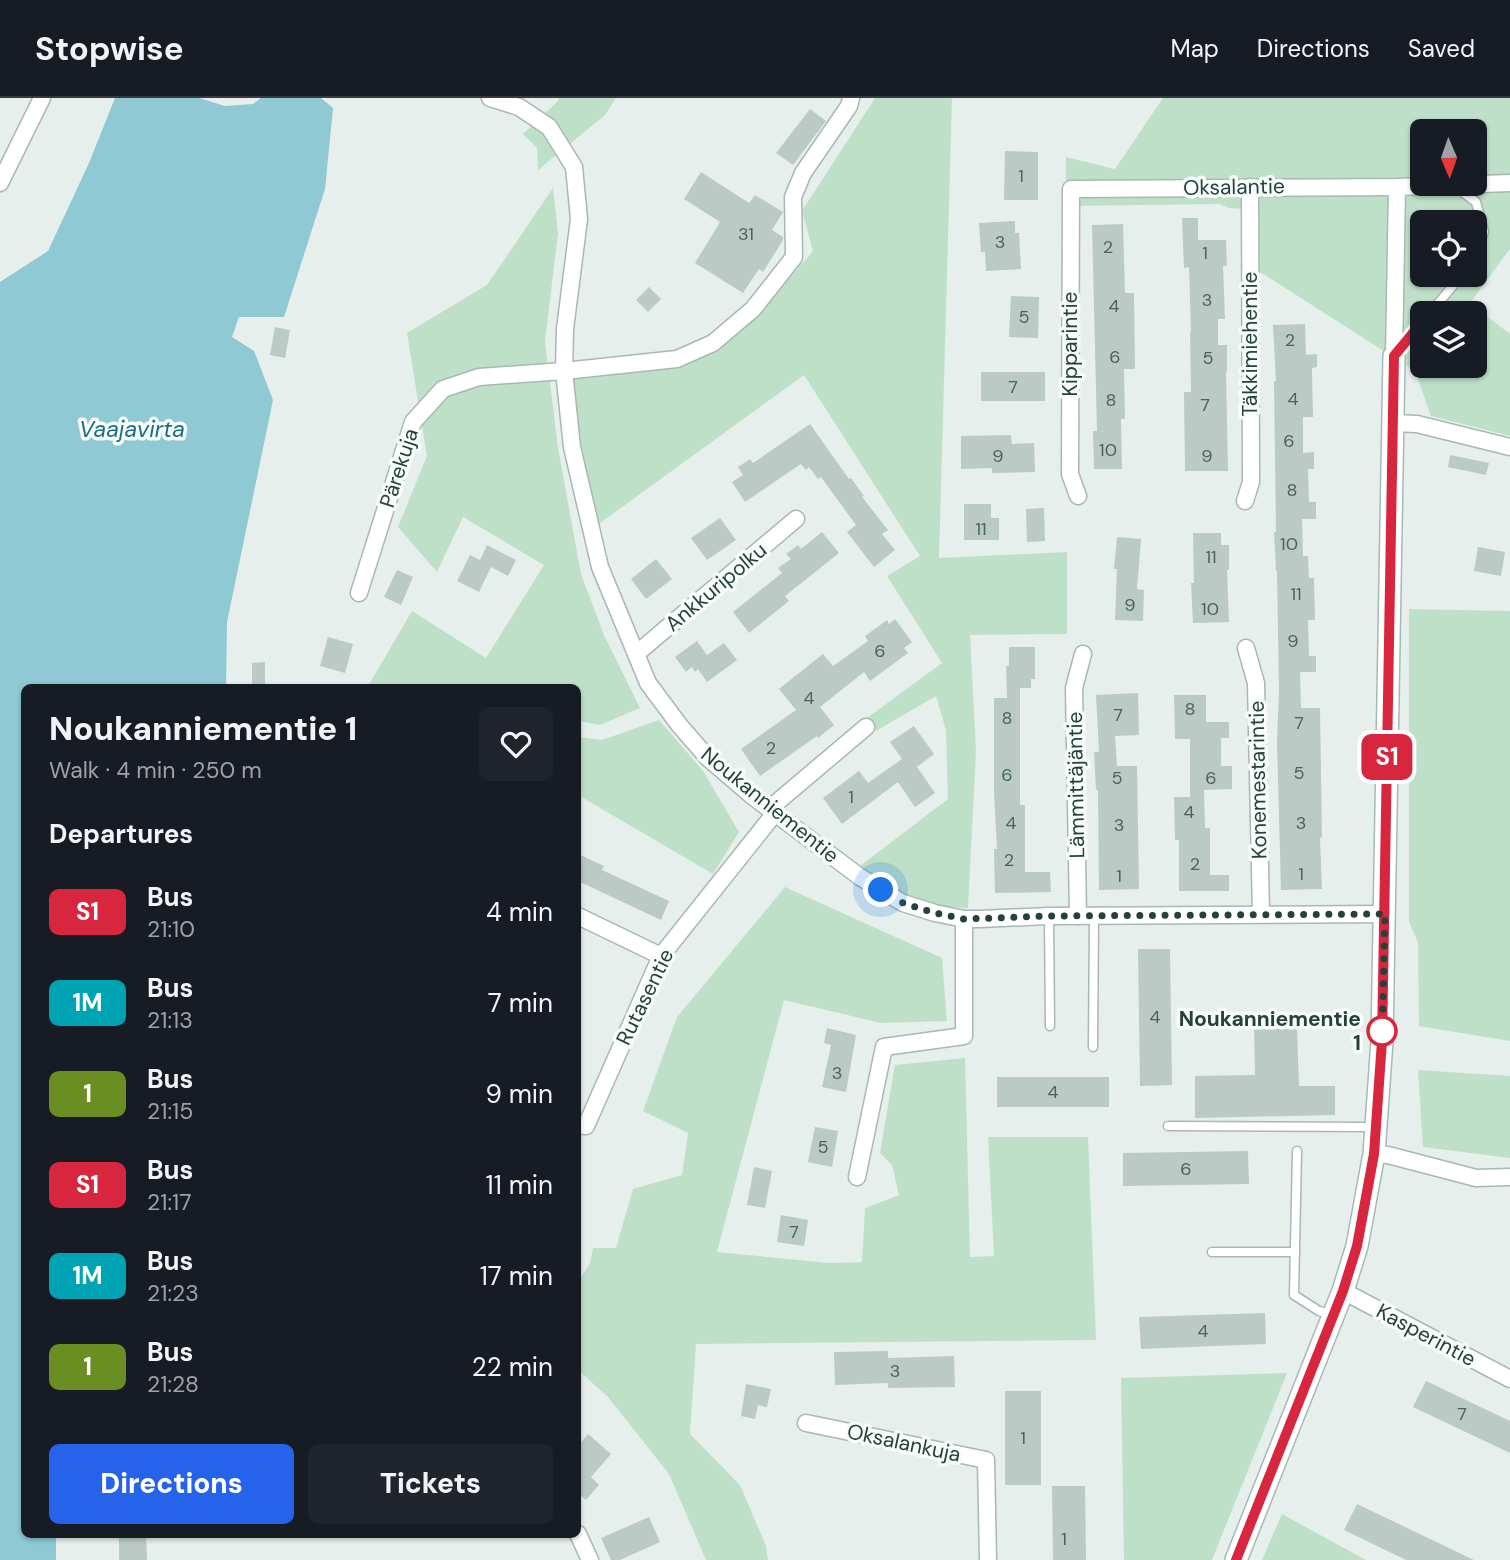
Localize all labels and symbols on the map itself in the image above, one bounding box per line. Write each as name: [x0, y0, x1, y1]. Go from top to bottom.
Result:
north arrow: [1410, 119, 1488, 196]
house number: 1: [1018, 164, 1024, 188]
street label: Oksalantie: [1183, 172, 1285, 202]
house number: 31: [738, 222, 754, 246]
house number: 3: [995, 230, 1005, 254]
house number: 2: [1103, 235, 1113, 259]
house number: 1: [1202, 241, 1208, 265]
street label: Täkkimiehentie: [1236, 272, 1264, 416]
house number: 3: [1202, 288, 1212, 312]
street label: Kipparintie: [1056, 291, 1084, 397]
house number: 4: [1109, 294, 1120, 318]
house number: 5: [1019, 305, 1029, 329]
house number: 2: [1285, 328, 1295, 352]
house number: 6: [1109, 345, 1121, 369]
house number: 5: [1203, 346, 1213, 370]
house number: 7: [1008, 375, 1018, 399]
house number: 4: [1288, 387, 1299, 411]
house number: 8: [1106, 388, 1116, 412]
house number: 7: [1200, 393, 1210, 417]
water label: Vaajavirta: [79, 414, 185, 444]
street label: Pärekuja: [373, 425, 425, 511]
house number: 6: [1283, 429, 1295, 453]
house number: 10: [1099, 438, 1117, 462]
house number: 9: [992, 444, 1004, 468]
house number: 9: [1201, 444, 1213, 468]
house number: 8: [1287, 478, 1297, 502]
house number: 11: [975, 517, 987, 541]
house number: 10: [1280, 532, 1298, 556]
street label: Ankkuripolku: [659, 536, 773, 638]
house number: 11: [1205, 545, 1217, 569]
house number: 11: [1290, 582, 1302, 606]
house number: 9: [1124, 593, 1136, 617]
house number: 10: [1201, 597, 1219, 621]
house number: 9: [1287, 629, 1299, 653]
house number: 6: [874, 639, 886, 663]
house number: 4: [804, 686, 815, 710]
house number: 8: [1185, 697, 1195, 721]
street label: Konemestarintie: [1243, 700, 1273, 859]
house number: 7: [1113, 703, 1123, 727]
house number: 8: [1002, 706, 1012, 730]
street label: Lämmittäjäntie: [1061, 711, 1091, 859]
house number: 7: [1294, 711, 1304, 735]
line badge: S1: [1356, 734, 1418, 780]
house number: 2: [766, 736, 776, 760]
street label: Noukanniementie: [695, 741, 845, 869]
house number: 5: [1294, 761, 1304, 785]
house number: 6: [1001, 763, 1013, 787]
house number: 5: [1112, 766, 1122, 790]
house number: 6: [1205, 766, 1217, 790]
house number: 1: [848, 785, 854, 809]
house number: 4: [1184, 800, 1195, 824]
house number: 4: [1006, 811, 1017, 835]
house number: 3: [1296, 811, 1306, 835]
house number: 3: [1114, 813, 1124, 837]
house number: 2: [1004, 848, 1014, 872]
house number: 2: [1190, 852, 1200, 876]
house number: 1: [1298, 862, 1304, 886]
house number: 1: [1116, 864, 1122, 888]
your location: [863, 872, 898, 907]
street label: Rutasentie: [610, 944, 680, 1050]
house number: 4: [1150, 1005, 1161, 1029]
place label: Noukanniementie 1: [1179, 1005, 1361, 1057]
marker: Noukanniementie 1: [1367, 1016, 1397, 1046]
house number: 3: [832, 1061, 842, 1085]
house number: 4: [1048, 1080, 1059, 1104]
house number: 5: [818, 1135, 828, 1159]
house number: 6: [1180, 1157, 1192, 1181]
house number: 7: [789, 1220, 799, 1244]
street label: Kasperintie: [1371, 1297, 1481, 1373]
house number: 4: [1198, 1319, 1209, 1343]
house number: 3: [890, 1359, 900, 1383]
house number: 7: [1457, 1402, 1467, 1426]
street label: Oksalankuja: [845, 1417, 963, 1469]
house number: 1: [1020, 1426, 1026, 1450]
house number: 1: [1061, 1527, 1067, 1551]

